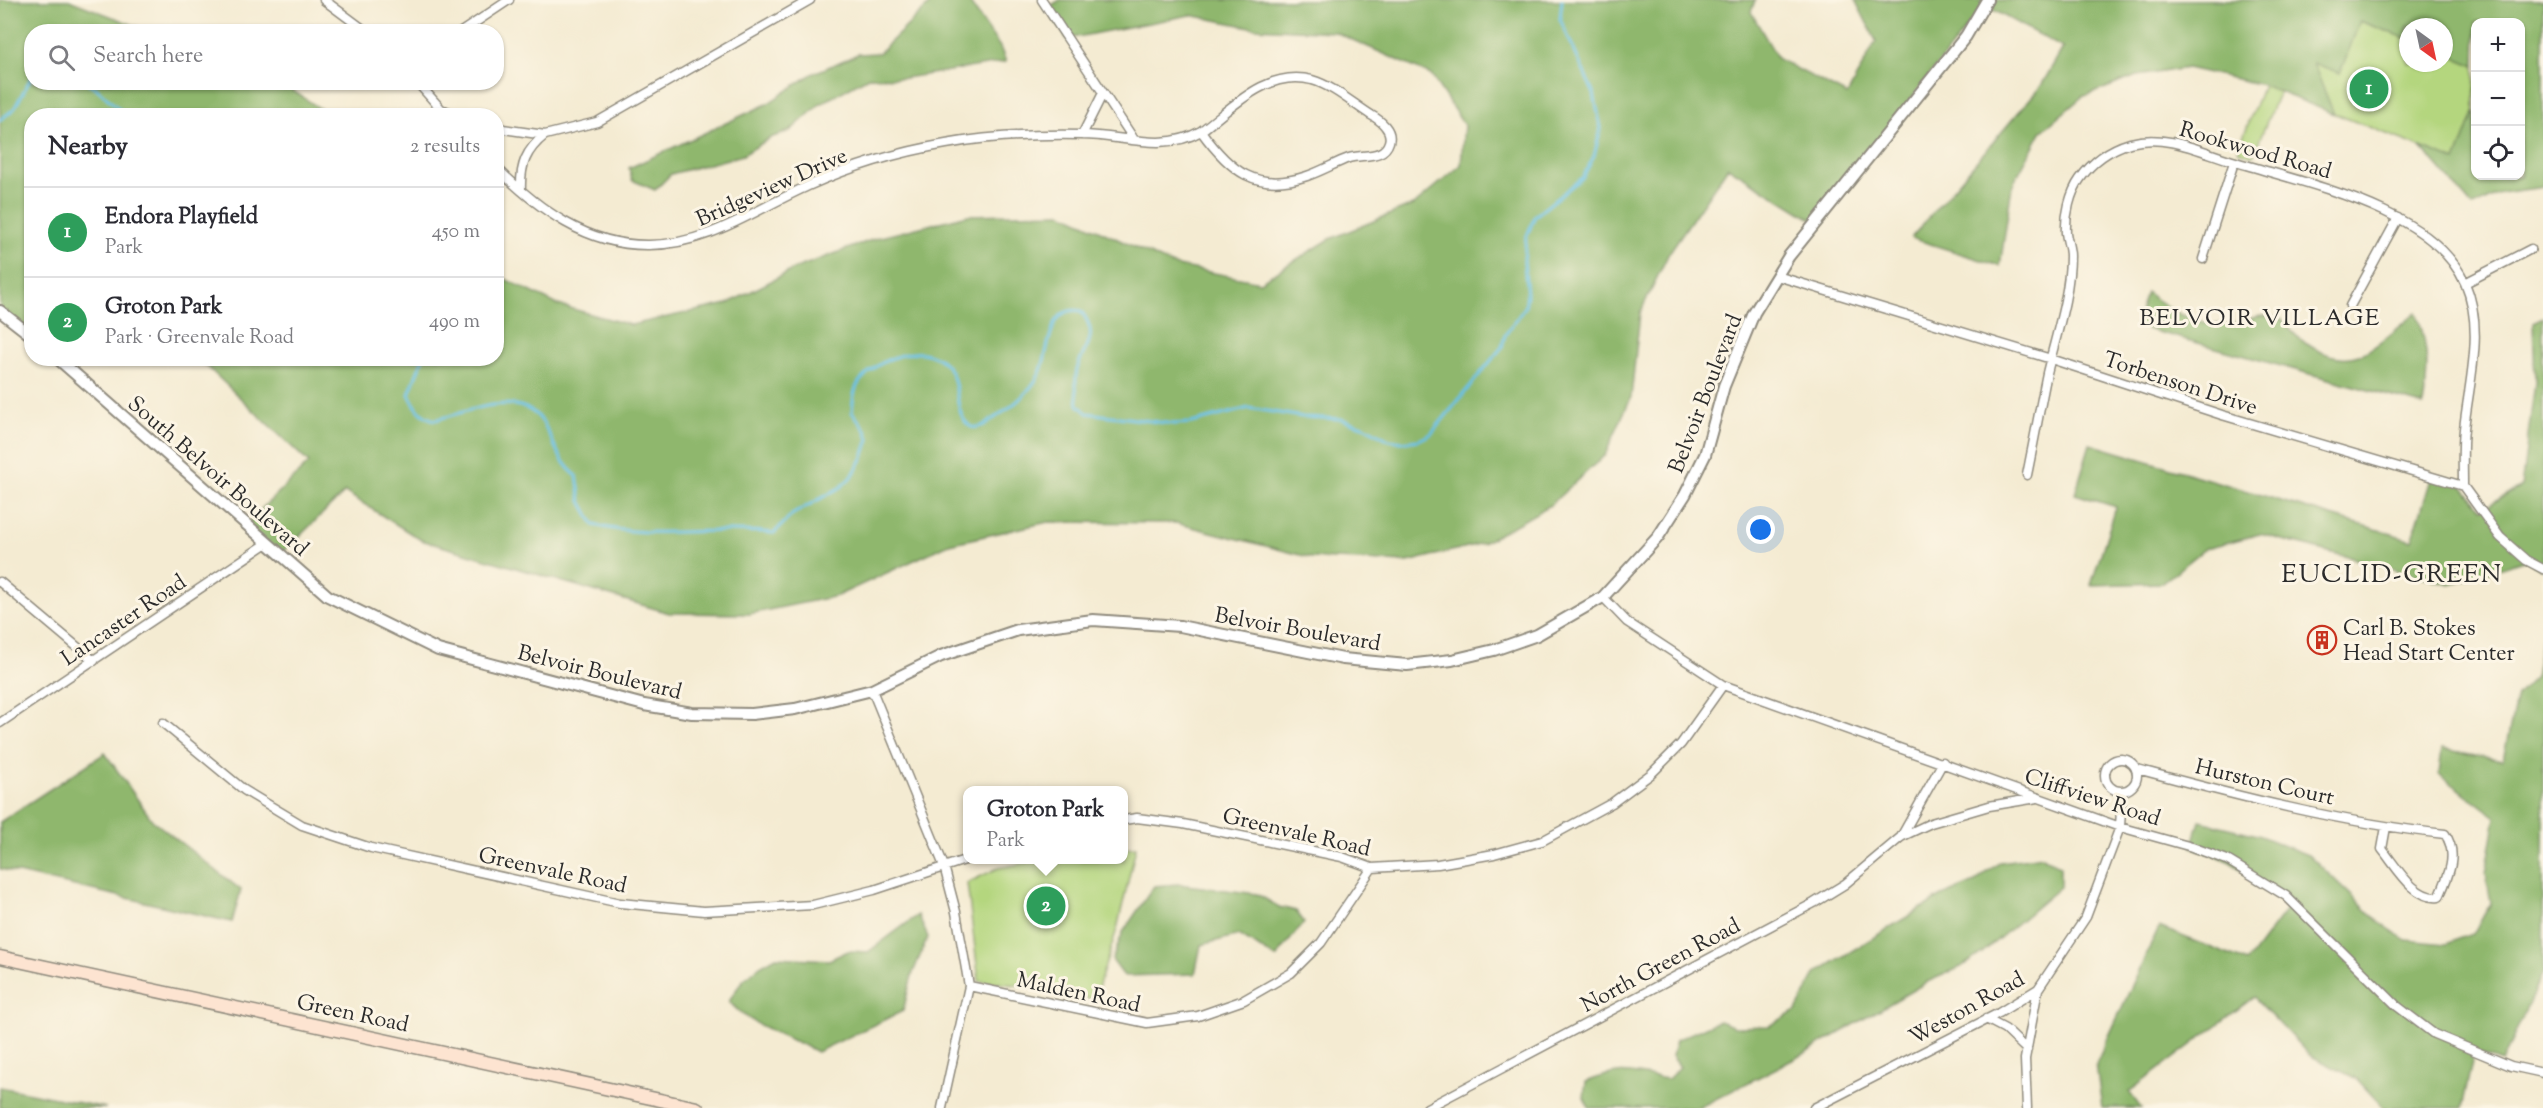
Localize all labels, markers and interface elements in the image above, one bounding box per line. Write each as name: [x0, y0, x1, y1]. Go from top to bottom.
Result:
north arrow: [2399, 18, 2453, 72]
map controls: [2471, 18, 2525, 180]
button: +: [2471, 18, 2525, 72]
search box: [24, 24, 504, 90]
icon: search: [45, 41, 78, 74]
text: Search here: [93, 41, 203, 73]
pin: 1: [2350, 66, 2388, 112]
button: −: [2471, 72, 2525, 126]
street label: Rookwood Road: [2175, 115, 2335, 189]
button: locate: [2471, 126, 2525, 180]
text: Nearby: [48, 129, 128, 166]
text: 2 results: [410, 133, 480, 162]
street label: Bridgeview Drive: [691, 141, 853, 236]
text: Endora Playfield: [105, 202, 258, 234]
text: 1: [64, 218, 71, 247]
text: 450 m: [432, 218, 480, 247]
text: Park: [105, 234, 143, 263]
text: Groton Park: [105, 292, 222, 324]
district label: BELVOIR VILLAGE: [2139, 302, 2381, 336]
text: 2: [63, 308, 72, 337]
text: 490 m: [429, 308, 480, 337]
street label: Belvoir Boulevard: [1662, 310, 1752, 478]
text: Park · Greenvale Road: [105, 324, 294, 353]
street label: Torbenson Drive: [2099, 345, 2261, 425]
street label: South Belvoir Boulevard: [119, 389, 315, 565]
your location: [1746, 515, 1775, 544]
district label: EUCLID-GREEN: [2281, 557, 2503, 594]
street label: Lancaster Road: [56, 568, 194, 675]
street label: Belvoir Boulevard: [1212, 601, 1383, 661]
place label: Carl B. Stokes Head Start Center: [2343, 614, 2515, 671]
building icon: Carl B. Stokes Head Start Center: [2306, 624, 2338, 656]
street label: Belvoir Boulevard: [514, 638, 685, 710]
street label: Hurston Court: [2192, 752, 2337, 816]
street label: Cliffview Road: [2020, 762, 2164, 836]
popup: [963, 786, 1128, 864]
text: Groton Park: [987, 795, 1104, 827]
street label: Greenvale Road: [1219, 801, 1374, 867]
text: Park: [987, 827, 1025, 856]
street label: Greenvale Road: [475, 841, 630, 903]
pin: 2: [1026, 884, 1066, 928]
street label: North Green Road: [1576, 911, 1747, 1022]
street label: Malden Road: [1013, 965, 1143, 1023]
street label: Weston Road: [1904, 965, 2031, 1055]
street label: Green Road: [293, 987, 411, 1042]

